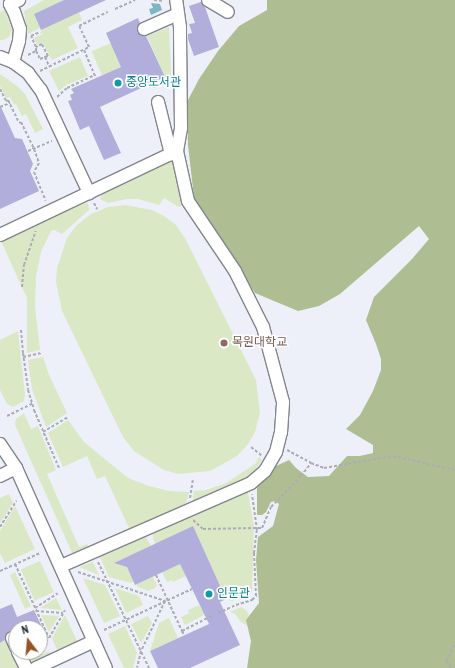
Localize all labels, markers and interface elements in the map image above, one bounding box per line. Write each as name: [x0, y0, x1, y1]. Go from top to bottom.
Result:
place label: 중앙도서관: [126, 76, 181, 90]
marker: 중앙도서관: [113, 78, 123, 88]
place label: 목원대학교: [232, 336, 287, 350]
marker: 목원대학교: [219, 338, 229, 348]
place label: 인문관: [217, 587, 250, 601]
marker: 인문관: [204, 589, 214, 599]
north arrow: [8, 620, 48, 660]
text: N: [20, 622, 30, 637]

